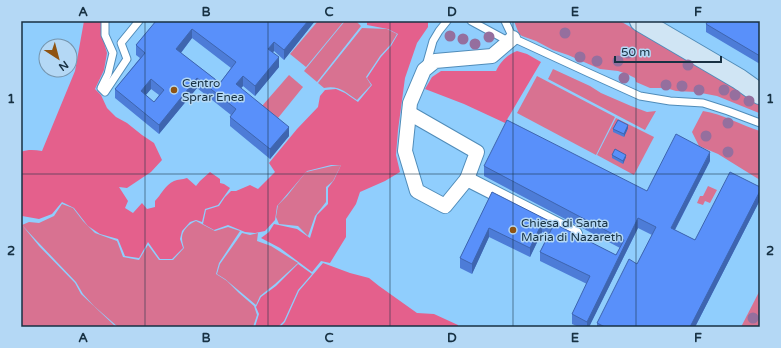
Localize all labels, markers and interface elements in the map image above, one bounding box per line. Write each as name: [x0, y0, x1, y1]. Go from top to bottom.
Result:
text: A: [78, 4, 88, 20]
text: B: [201, 4, 211, 20]
text: C: [324, 4, 334, 20]
text: D: [447, 4, 457, 20]
text: E: [571, 4, 579, 20]
text: F: [694, 4, 702, 20]
north arrow: [38, 38, 78, 78]
scale bar: [615, 38, 721, 64]
text: 50 m: [621, 45, 650, 59]
text: N: [56, 58, 71, 74]
place label: Centro Sprar Enea: [182, 76, 244, 104]
marker: Centro Sprar Enea: [169, 85, 179, 95]
text: 1: [7, 91, 15, 107]
text: 1: [766, 91, 774, 107]
place label: Chiesa di Santa Maria di Nazareth: [521, 216, 623, 244]
marker: Chiesa di Santa Maria di Nazareth: [508, 225, 518, 235]
text: 2: [7, 243, 15, 259]
text: 2: [766, 243, 774, 259]
text: A: [78, 330, 88, 346]
text: B: [201, 330, 211, 346]
text: C: [324, 330, 334, 346]
text: D: [447, 330, 457, 346]
text: E: [571, 330, 579, 346]
text: F: [694, 330, 702, 346]

